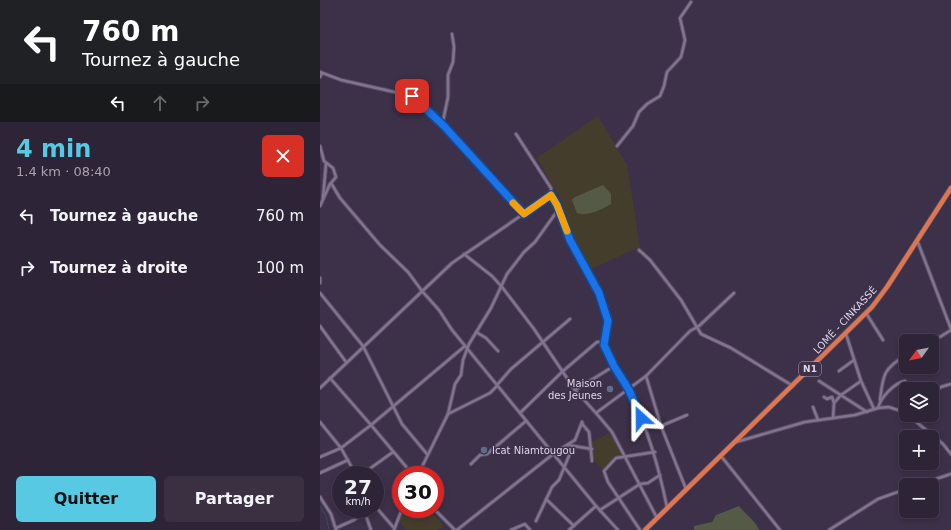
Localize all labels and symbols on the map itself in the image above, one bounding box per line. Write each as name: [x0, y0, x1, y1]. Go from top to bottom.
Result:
pin: [395, 79, 429, 113]
street label: LOMÉ - CINKASSÉ: [810, 284, 879, 356]
north arrow: [899, 334, 939, 374]
road number: N1: [799, 362, 821, 376]
place label: Maison des Jeunes: [548, 378, 602, 401]
marker: Maison des Jeunes: [605, 384, 615, 394]
position arrow: [620, 397, 662, 439]
marker: Icat Niamtougou: [479, 445, 489, 455]
place label: Icat Niamtougou: [492, 445, 575, 456]
speed limit sign: 30: [392, 466, 444, 518]

